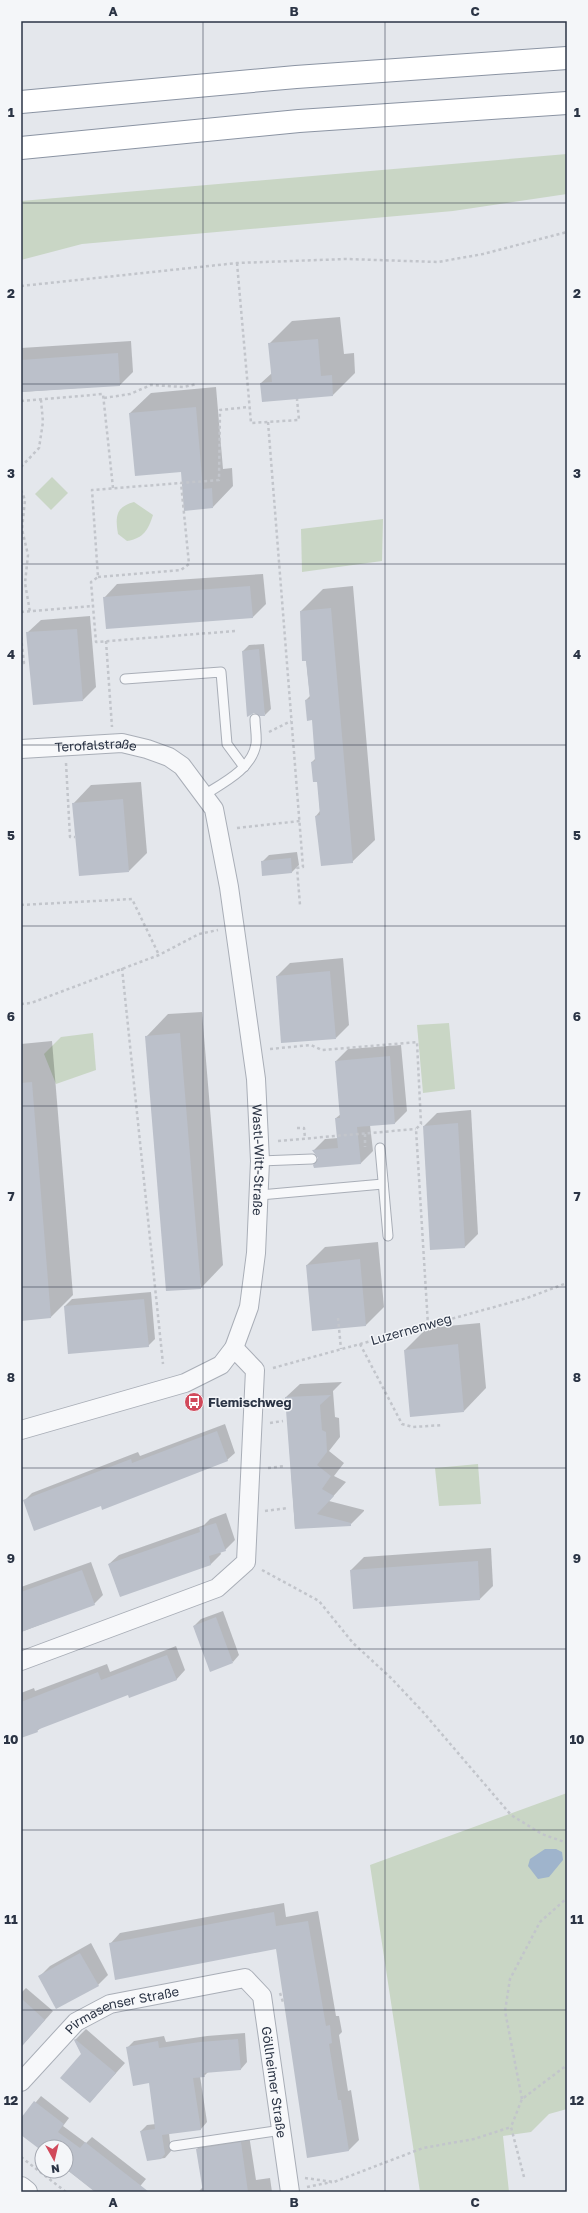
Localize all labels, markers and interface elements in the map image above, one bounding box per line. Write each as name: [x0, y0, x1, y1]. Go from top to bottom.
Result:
text: A: [108, 3, 118, 19]
text: B: [289, 3, 299, 19]
text: C: [470, 3, 480, 19]
text: 1: [8, 104, 15, 120]
text: 1: [574, 104, 581, 120]
text: 2: [7, 285, 15, 301]
text: 2: [573, 285, 581, 301]
text: 3: [7, 465, 15, 481]
text: 3: [573, 465, 581, 481]
text: 4: [7, 646, 15, 662]
text: 4: [573, 646, 581, 662]
street label: Terofalstraße: [54, 735, 139, 755]
text: 5: [7, 827, 15, 843]
text: 5: [573, 827, 581, 843]
text: 6: [7, 1008, 15, 1024]
text: 6: [573, 1008, 581, 1024]
street label: Wastl-Witt-Straße: [249, 1104, 268, 1216]
text: 7: [7, 1188, 15, 1204]
text: 7: [573, 1188, 581, 1204]
street label: Luzernenweg: [369, 1310, 453, 1348]
text: 8: [7, 1369, 15, 1385]
text: 8: [573, 1369, 581, 1385]
bus stop icon: Flemischweg: [183, 1391, 205, 1413]
place label: Flemischweg: [208, 1394, 292, 1410]
text: 9: [7, 1550, 15, 1566]
text: 9: [573, 1550, 581, 1566]
text: 10: [3, 1731, 19, 1747]
text: 10: [569, 1731, 585, 1747]
text: 11: [4, 1911, 18, 1927]
text: 11: [570, 1911, 584, 1927]
street label: Pirmasenser Straße: [61, 1983, 180, 2037]
street label: Göllheimer Straße: [258, 2025, 290, 2139]
text: 12: [4, 2092, 18, 2108]
text: 12: [570, 2092, 584, 2108]
north arrow: [34, 2139, 74, 2179]
text: N: [50, 2162, 61, 2176]
text: A: [108, 2194, 118, 2210]
text: B: [289, 2194, 299, 2210]
text: C: [470, 2194, 480, 2210]

